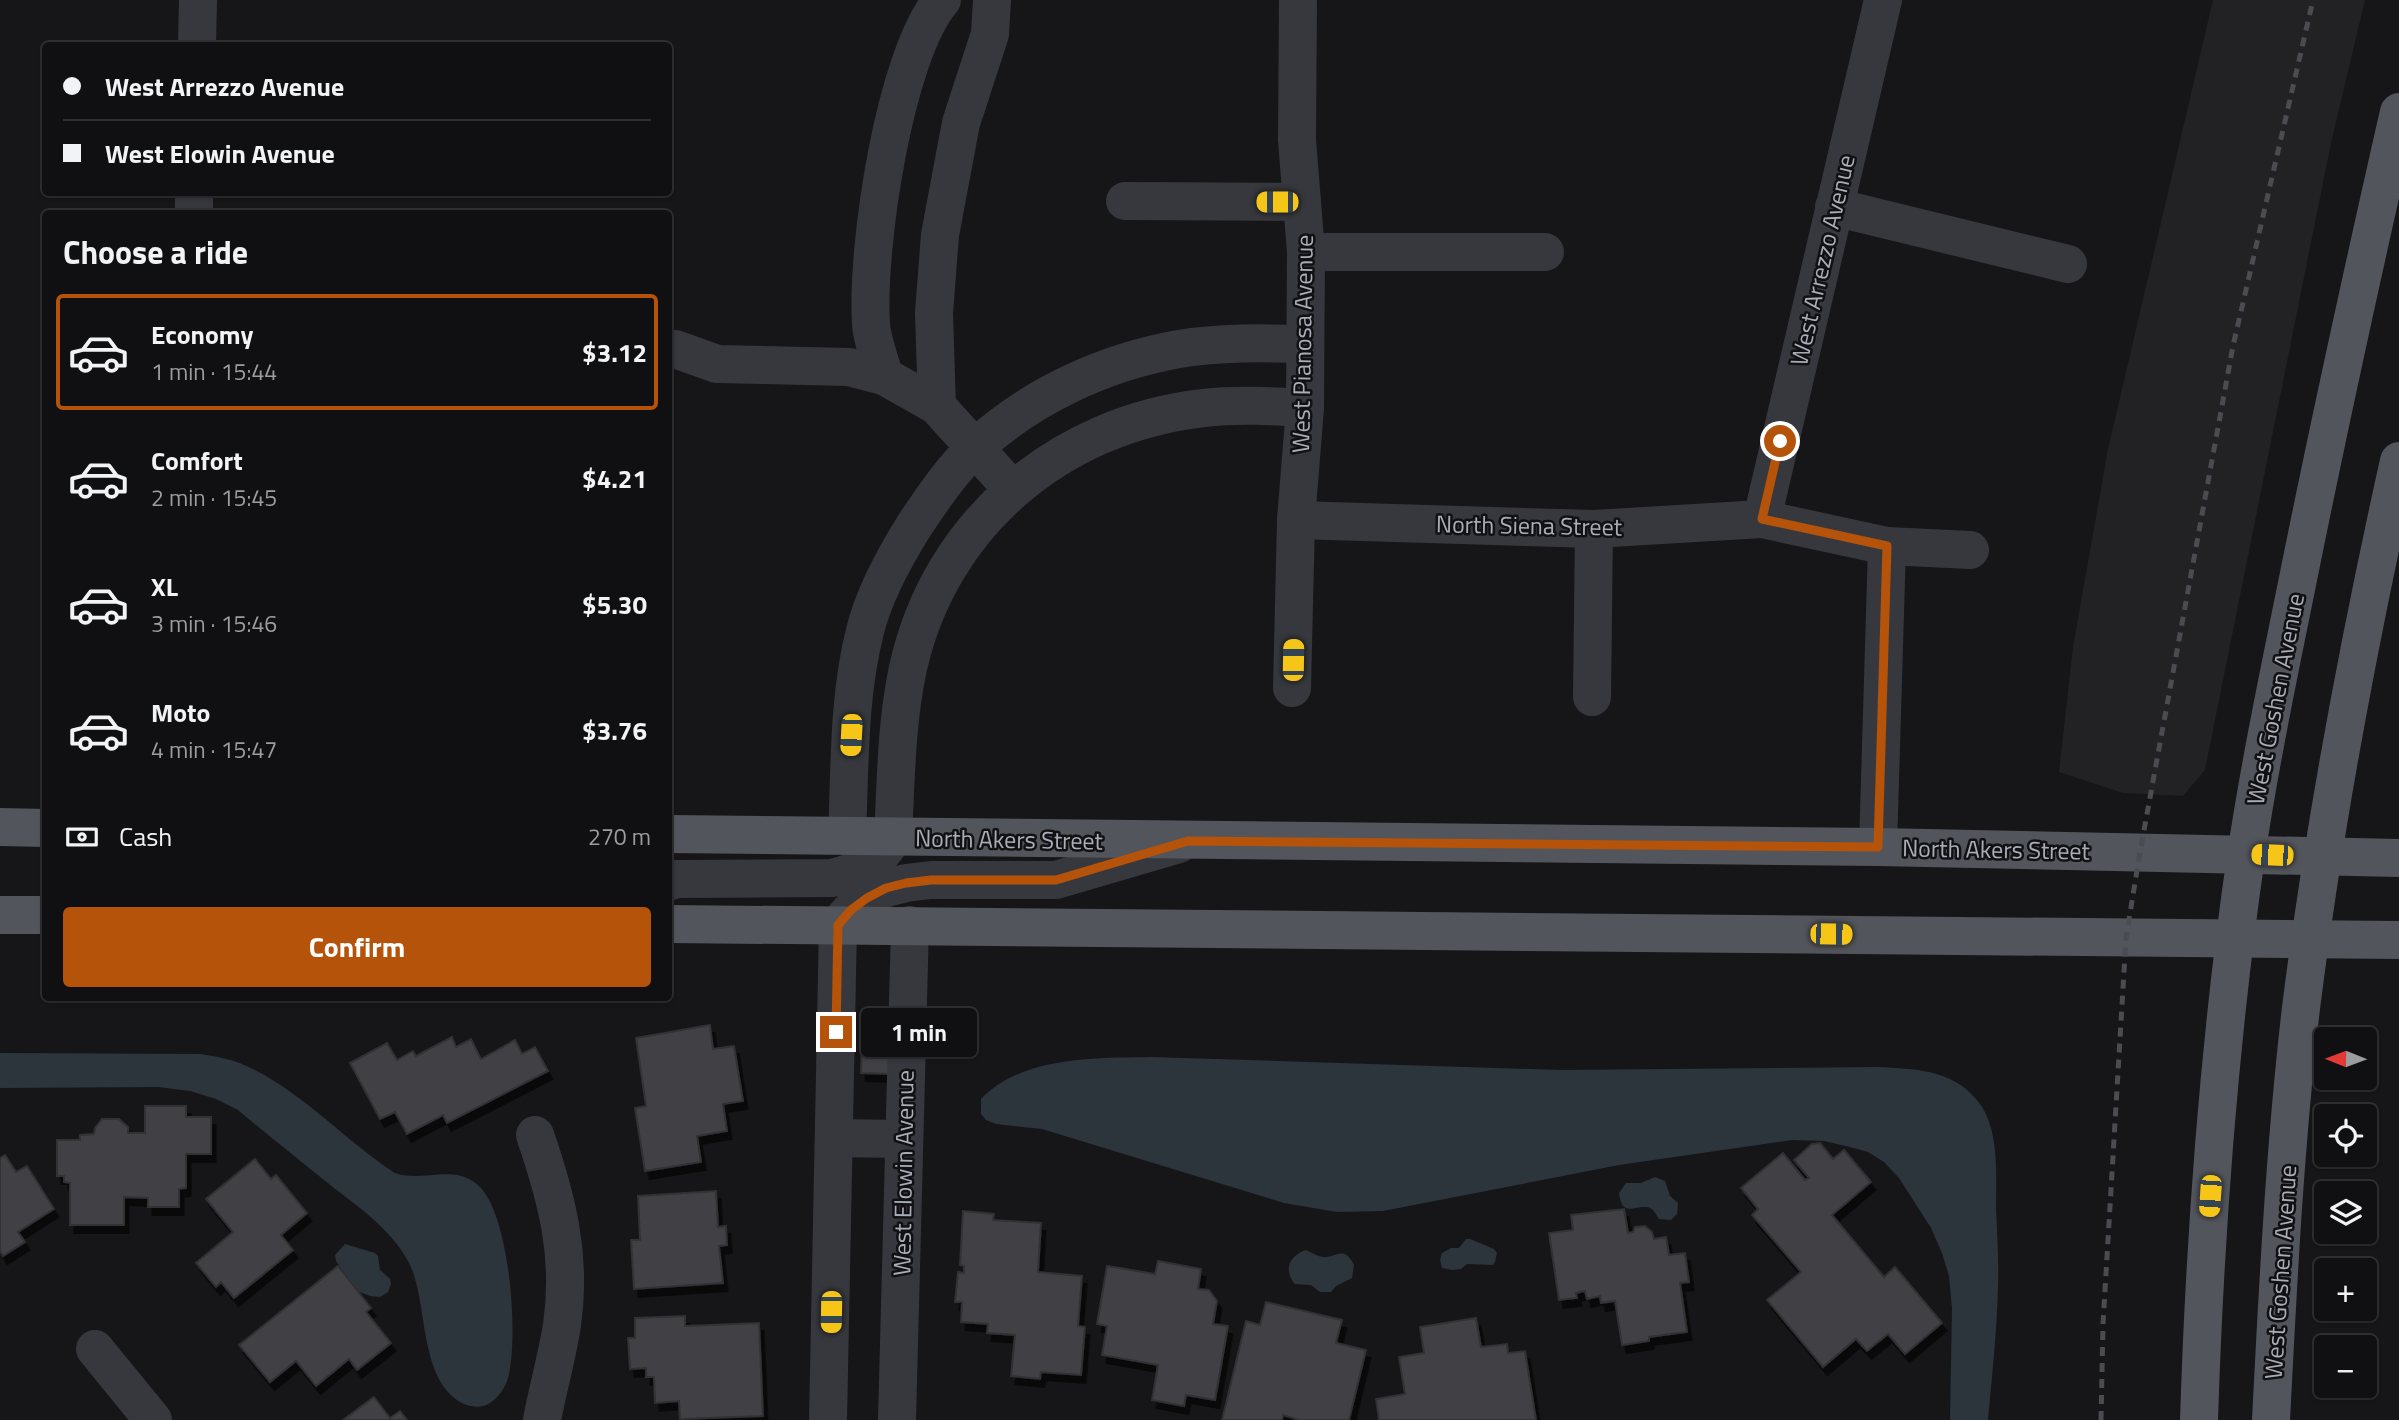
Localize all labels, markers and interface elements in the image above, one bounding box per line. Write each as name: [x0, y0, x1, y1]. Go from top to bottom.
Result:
text: West Arrezzo Avenue: [105, 67, 344, 106]
text: West Elowin Avenue: [105, 134, 335, 173]
street label: West Arrezzo Avenue: [1780, 151, 1864, 369]
car: [1257, 192, 1299, 213]
text: Choose a ride: [63, 228, 248, 276]
street label: West Pianosa Avenue: [1282, 235, 1322, 453]
text: Economy: [151, 315, 253, 354]
icon: car: [67, 321, 130, 384]
text: $3.12: [582, 333, 647, 372]
text: 1 min · 15:44: [151, 354, 277, 389]
route start: [1764, 425, 1796, 457]
text: Comfort: [151, 441, 243, 480]
icon: car: [67, 447, 130, 510]
text: $4.21: [582, 459, 647, 498]
text: 2 min · 15:45: [151, 480, 277, 515]
street label: North Siena Street: [1436, 505, 1623, 545]
text: XL: [151, 567, 178, 606]
icon: car: [67, 573, 130, 636]
text: $5.30: [582, 585, 647, 624]
street label: West Goshen Avenue: [2237, 590, 2313, 808]
text: 3 min · 15:46: [151, 606, 277, 641]
car: [1283, 639, 1304, 681]
text: Moto: [151, 693, 210, 732]
icon: car: [67, 699, 130, 762]
text: $3.76: [582, 711, 647, 750]
car: [840, 713, 863, 757]
text: 4 min · 15:47: [151, 732, 277, 767]
text: Cash: [119, 817, 172, 856]
icon: cash: [63, 818, 101, 856]
text: 270 m: [588, 819, 651, 854]
street label: North Akers Street: [915, 819, 1104, 859]
street label: North Akers Street: [1902, 829, 2091, 869]
car: [2251, 844, 2294, 866]
button: Confirm: [63, 907, 651, 987]
car: [1810, 923, 1853, 945]
callout: 1 min: [860, 1007, 976, 1056]
text: 1 min: [891, 1015, 947, 1050]
route end: [820, 1016, 852, 1048]
north arrow: [2314, 1027, 2376, 1090]
map controls: [2314, 1027, 2377, 1398]
street label: West Elowin Avenue: [883, 1070, 923, 1276]
button: locate: [2314, 1104, 2377, 1167]
street label: West Goshen Avenue: [2255, 1164, 2305, 1380]
car: [2199, 1174, 2222, 1218]
button: layers: [2314, 1181, 2377, 1244]
button: +: [2314, 1258, 2377, 1321]
car: [821, 1291, 842, 1333]
button: −: [2314, 1335, 2377, 1398]

